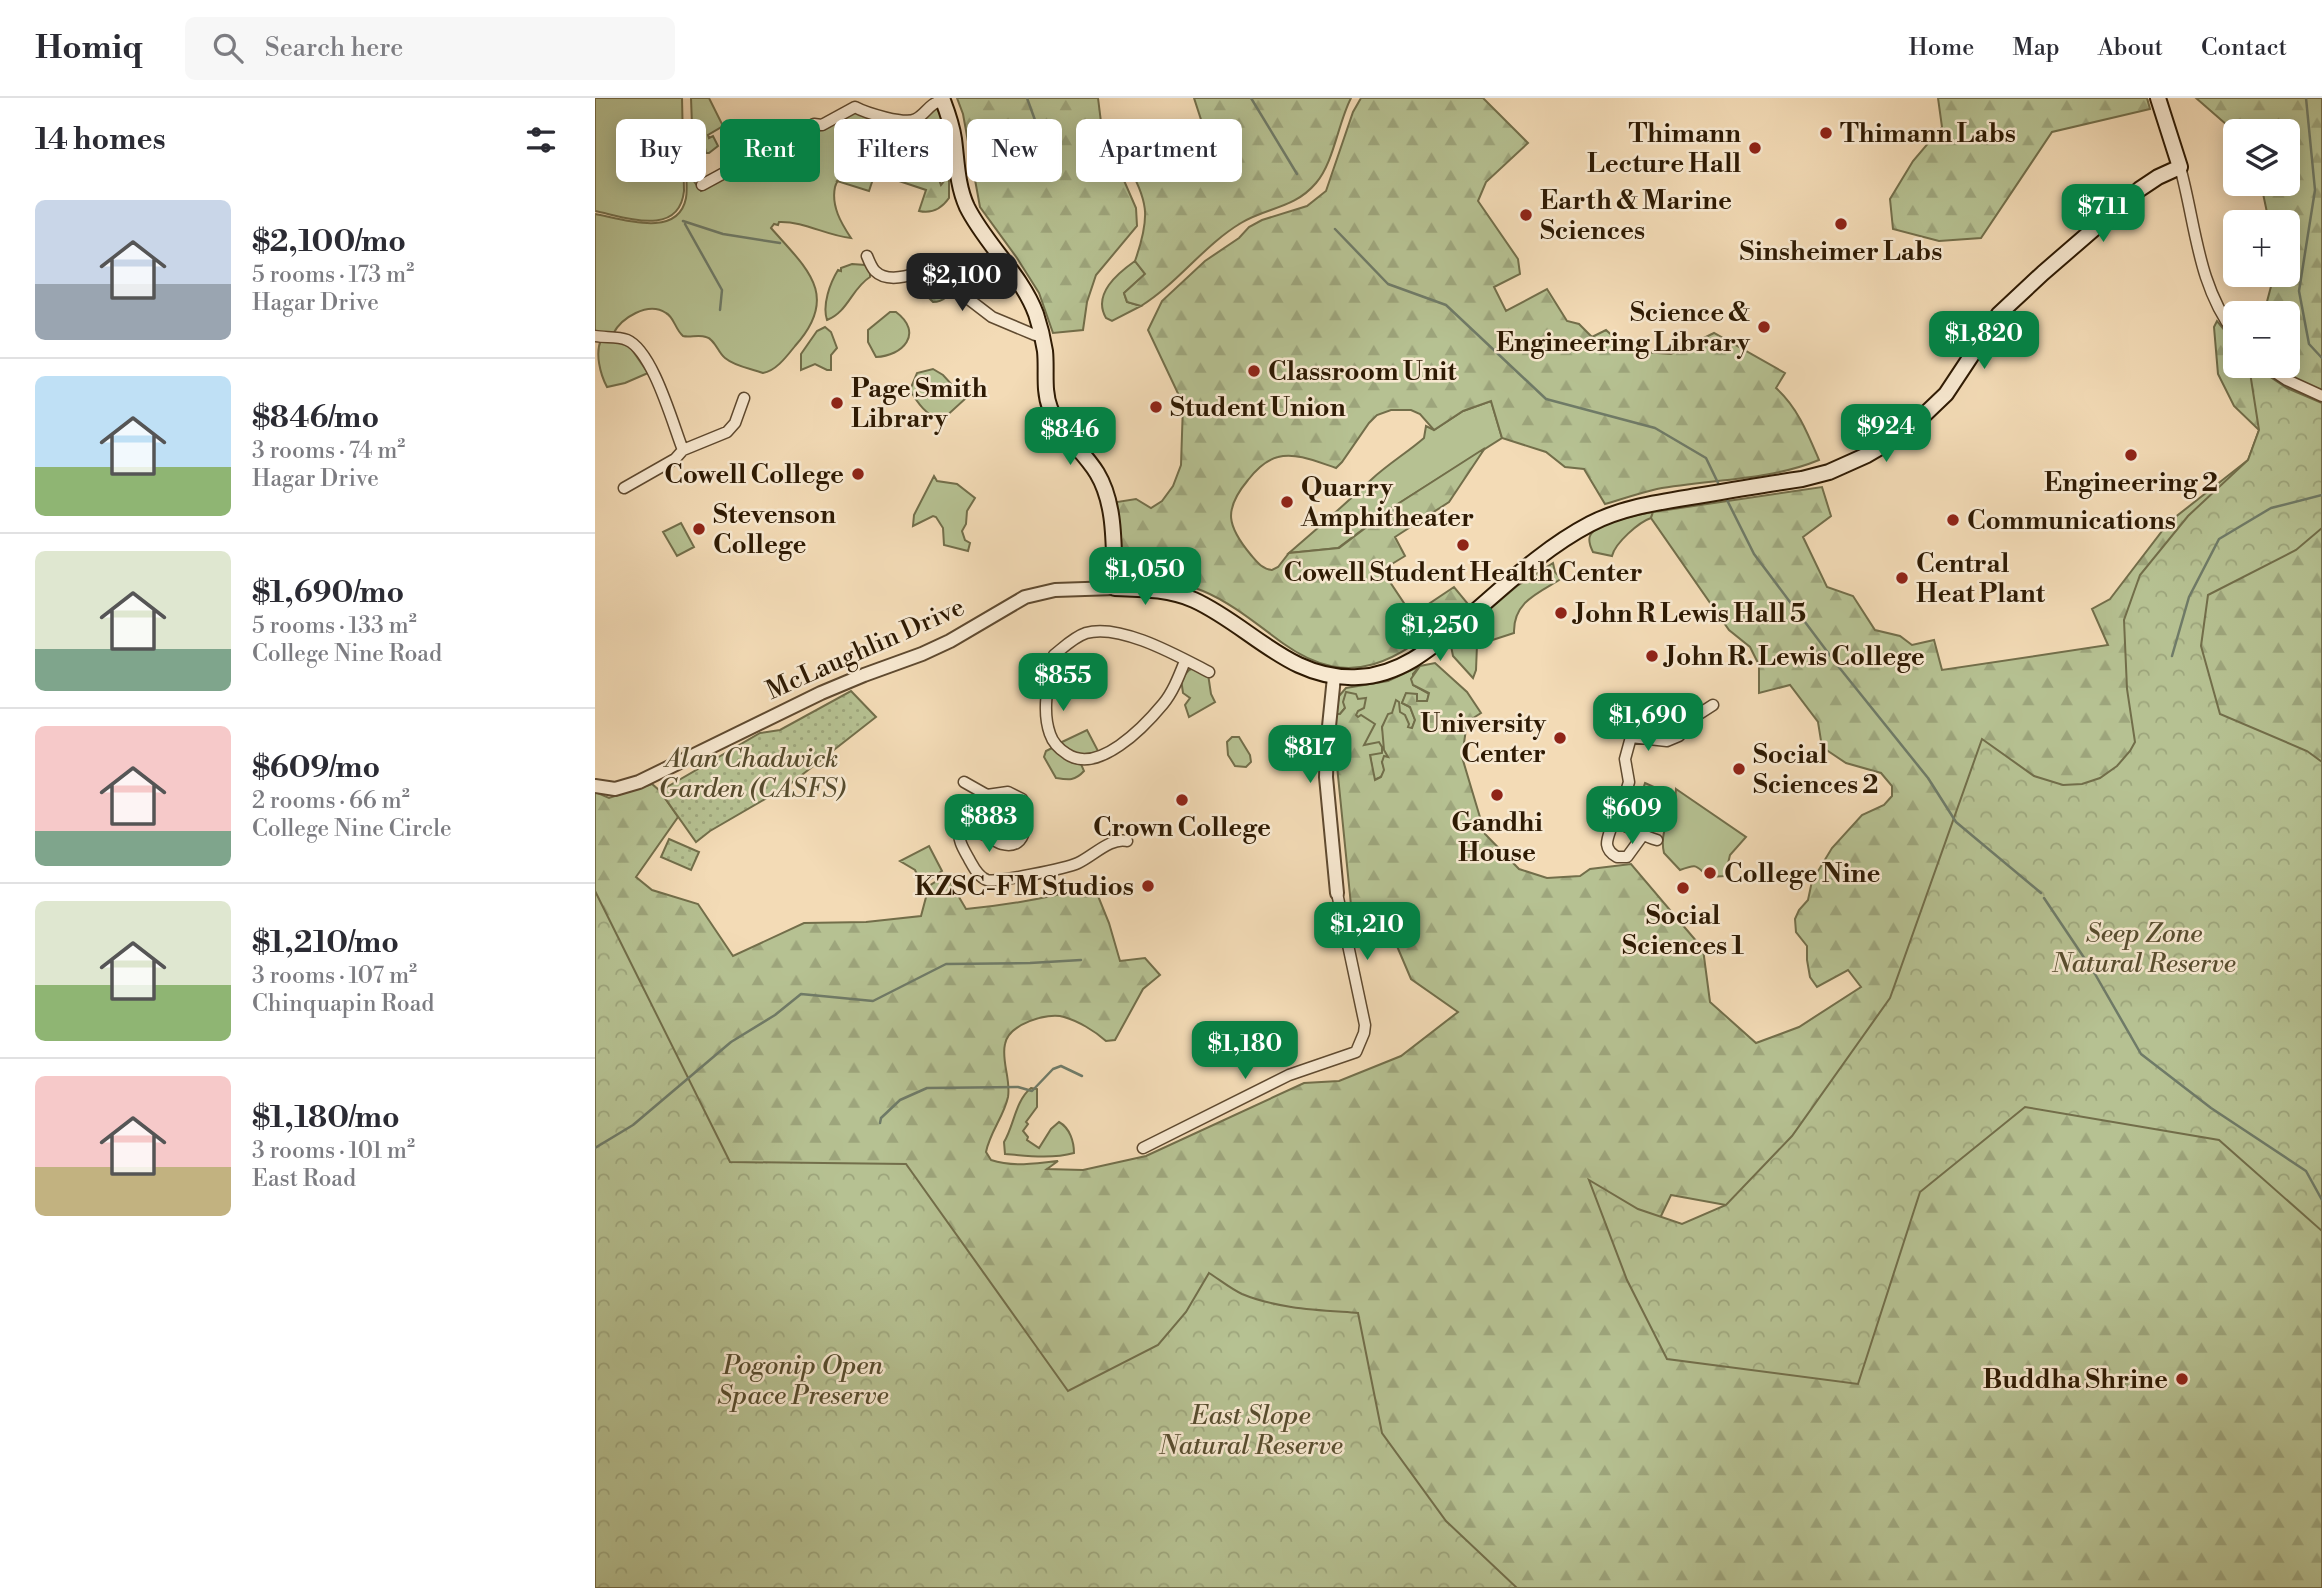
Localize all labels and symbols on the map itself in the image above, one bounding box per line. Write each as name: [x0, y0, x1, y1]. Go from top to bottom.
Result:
place label: Thimann Lecture Hall: [1587, 118, 1741, 180]
place label: Thimann Labs: [1840, 118, 2016, 150]
marker: Thimann Labs: [1818, 125, 1834, 141]
marker: Thimann Lecture Hall: [1747, 140, 1763, 156]
pin: $711: [2062, 184, 2144, 244]
place label: Earth & Marine Sciences: [1540, 185, 1732, 247]
marker: Earth & Marine Sciences: [1518, 207, 1534, 223]
marker: Sinsheimer Labs: [1833, 216, 1849, 232]
place label: Sinsheimer Labs: [1740, 236, 1942, 268]
pin: $2,100: [905, 254, 1019, 313]
place label: Science & Engineering Library: [1496, 297, 1751, 359]
pin: $1,820: [1927, 312, 2041, 371]
marker: Science & Engineering Library: [1756, 319, 1772, 335]
place label: Classroom Unit: [1268, 356, 1457, 388]
marker: Classroom Unit: [1246, 363, 1262, 379]
place label: Page Smith Library: [851, 373, 988, 435]
place label: Student Union: [1170, 392, 1346, 424]
marker: Page Smith Library: [829, 395, 845, 411]
marker: Student Union: [1148, 399, 1164, 415]
pin: $924: [1845, 404, 1927, 464]
pin: $846: [1029, 408, 1111, 467]
marker: Engineering 2: [2123, 447, 2139, 463]
place label: Cowell College: [664, 459, 844, 491]
marker: Cowell College: [850, 466, 866, 482]
place label: Engineering 2: [2044, 467, 2218, 499]
place label: Quarry Amphitheater: [1300, 472, 1474, 534]
marker: Quarry Amphitheater: [1279, 494, 1295, 510]
place label: Stevenson College: [713, 499, 836, 561]
place label: Communications: [1967, 505, 2176, 537]
marker: Communications: [1945, 512, 1961, 528]
marker: Stevenson College: [691, 521, 707, 537]
marker: Cowell Student Health Center: [1455, 537, 1471, 553]
pin: $1,050: [1088, 547, 1202, 607]
place label: Central Heat Plant: [1916, 548, 2046, 610]
place label: Cowell Student Health Center: [1283, 557, 1643, 589]
marker: Central Heat Plant: [1894, 570, 1910, 586]
street label: McLaughlin Drive: [761, 591, 969, 707]
place label: John R Lewis Hall 5: [1572, 598, 1806, 630]
pin: $1,250: [1383, 603, 1497, 663]
marker: John R Lewis Hall 5: [1553, 605, 1569, 621]
place label: John R. Lewis College: [1663, 641, 1925, 673]
marker: John R. Lewis College: [1644, 648, 1660, 664]
pin: $855: [1022, 654, 1104, 713]
pin: $1,690: [1591, 694, 1705, 753]
place label: University Center: [1420, 708, 1547, 770]
pin: $817: [1269, 726, 1351, 785]
marker: University Center: [1552, 730, 1568, 746]
place label: Social Sciences 2: [1753, 739, 1879, 801]
park label: Alan Chadwick Garden (CASFS): [659, 743, 846, 805]
marker: Social Sciences 2: [1731, 761, 1747, 777]
pin: $609: [1591, 786, 1673, 846]
marker: Gandhi House: [1489, 787, 1505, 803]
marker: Crown College: [1174, 792, 1190, 808]
pin: $883: [948, 794, 1030, 854]
place label: Gandhi House: [1451, 807, 1543, 869]
place label: Crown College: [1093, 812, 1271, 844]
place label: College Nine: [1724, 858, 1881, 890]
marker: College Nine: [1702, 865, 1718, 881]
place label: KZSC-FM Studios: [914, 871, 1134, 903]
marker: KZSC-FM Studios: [1140, 878, 1156, 894]
marker: Social Sciences 1: [1675, 880, 1691, 896]
place label: Social Sciences 1: [1622, 900, 1744, 962]
pin: $1,210: [1310, 902, 1424, 962]
park label: Seep Zone Natural Reserve: [2051, 918, 2236, 980]
pin: $1,180: [1188, 1021, 1302, 1081]
park label: Pogonip Open Space Preserve: [717, 1350, 889, 1412]
place label: Buddha Shrine: [1983, 1364, 2168, 1396]
marker: Buddha Shrine: [2174, 1371, 2190, 1387]
park label: East Slope Natural Reserve: [1158, 1400, 1343, 1462]

